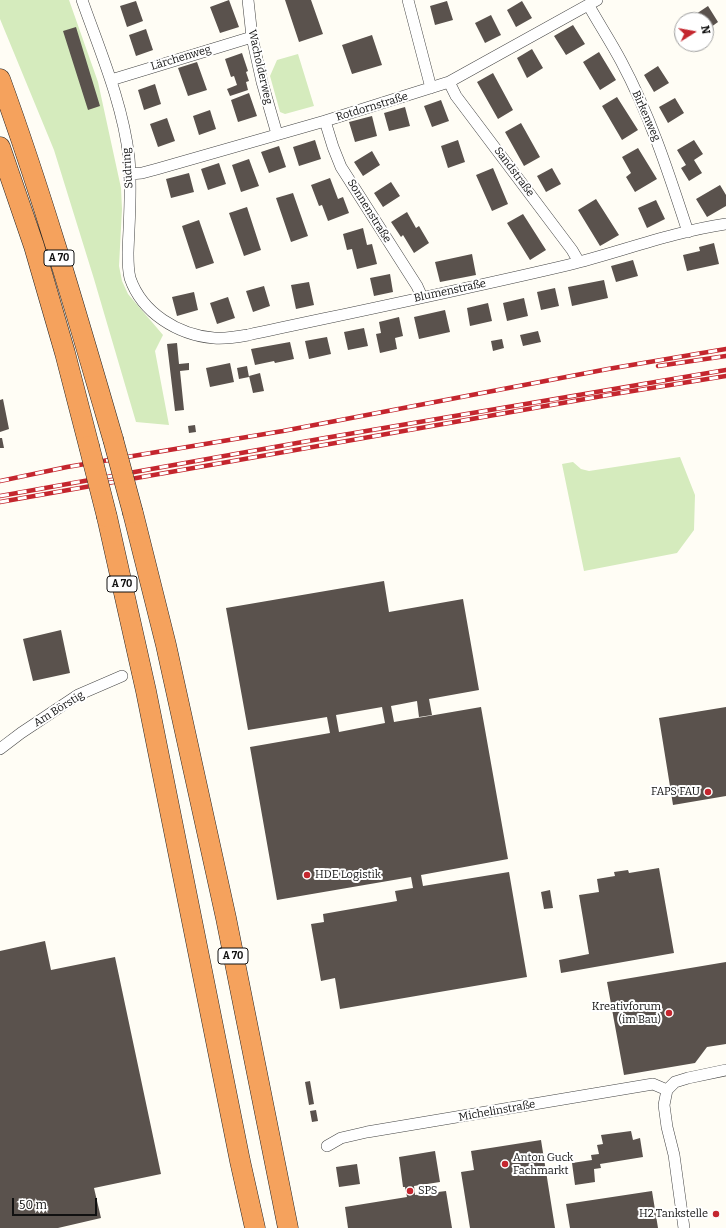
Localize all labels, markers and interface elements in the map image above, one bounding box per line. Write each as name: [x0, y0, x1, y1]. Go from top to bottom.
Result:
north arrow: [674, 12, 714, 52]
text: N: [698, 24, 712, 35]
street label: Wacholderweg: [245, 28, 275, 106]
street label: Lärchenweg: [149, 43, 213, 73]
street label: Birkenweg: [629, 89, 663, 143]
street label: Rotdornstraße: [334, 90, 410, 124]
street label: Sandstraße: [491, 145, 537, 199]
street label: Südring: [120, 147, 136, 189]
street label: Sonnenstraße: [344, 177, 394, 245]
road number: A 70: [44, 250, 74, 266]
street label: Blumenstraße: [413, 277, 487, 305]
road number: A 70: [107, 576, 137, 592]
street label: Am Börstig: [31, 688, 87, 730]
place label: FAPS FAU: [651, 785, 700, 799]
marker: FAPS FAU: [703, 787, 713, 797]
place label: HDE Logistik: [315, 868, 381, 882]
marker: HDE Logistik: [302, 870, 312, 880]
road number: A 70: [218, 948, 248, 964]
place label: Kreativforum (im Bau): [592, 1000, 661, 1026]
marker: Kreativforum (im Bau): [664, 1008, 674, 1018]
street label: Michelinstraße: [458, 1098, 536, 1124]
place label: Anton Guck Fachmarkt: [513, 1151, 573, 1177]
marker: Anton Guck Fachmarkt: [500, 1159, 510, 1169]
place label: SPS: [418, 1184, 437, 1198]
marker: SPS: [405, 1186, 415, 1196]
scale bar: [14, 1190, 99, 1216]
text: 50 m: [19, 1198, 47, 1212]
place label: H2 Tankstelle: [639, 1207, 708, 1221]
marker: H2 Tankstelle: [711, 1209, 721, 1219]

